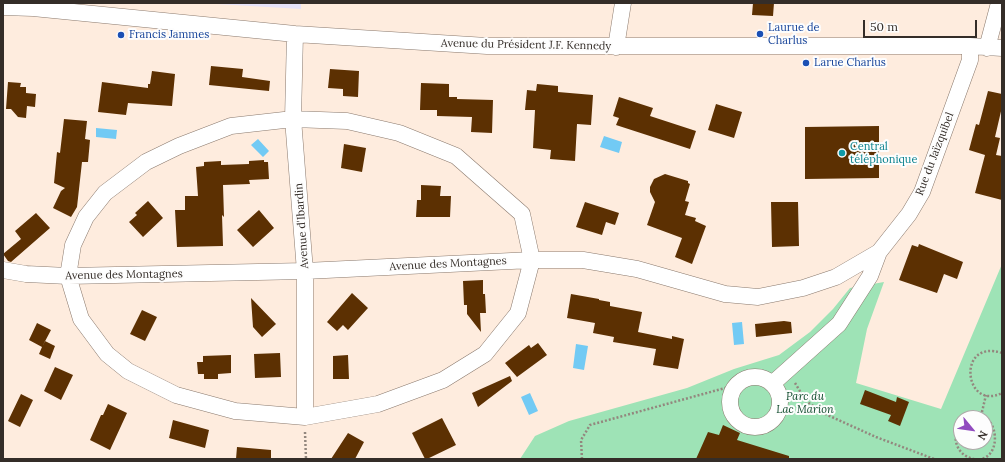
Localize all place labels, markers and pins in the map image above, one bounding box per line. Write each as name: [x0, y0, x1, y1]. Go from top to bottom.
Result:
place label: Laurue de Charlus: [768, 21, 820, 47]
place label: Francis Jammes: [129, 28, 209, 42]
marker: Laurue de Charlus: [755, 29, 765, 39]
marker: Francis Jammes: [116, 30, 126, 40]
place label: Larue Charlus: [814, 56, 886, 70]
marker: Larue Charlus: [801, 58, 811, 68]
place label: Central téléphonique: [850, 140, 917, 166]
marker: Central téléphonique: [837, 148, 847, 158]

